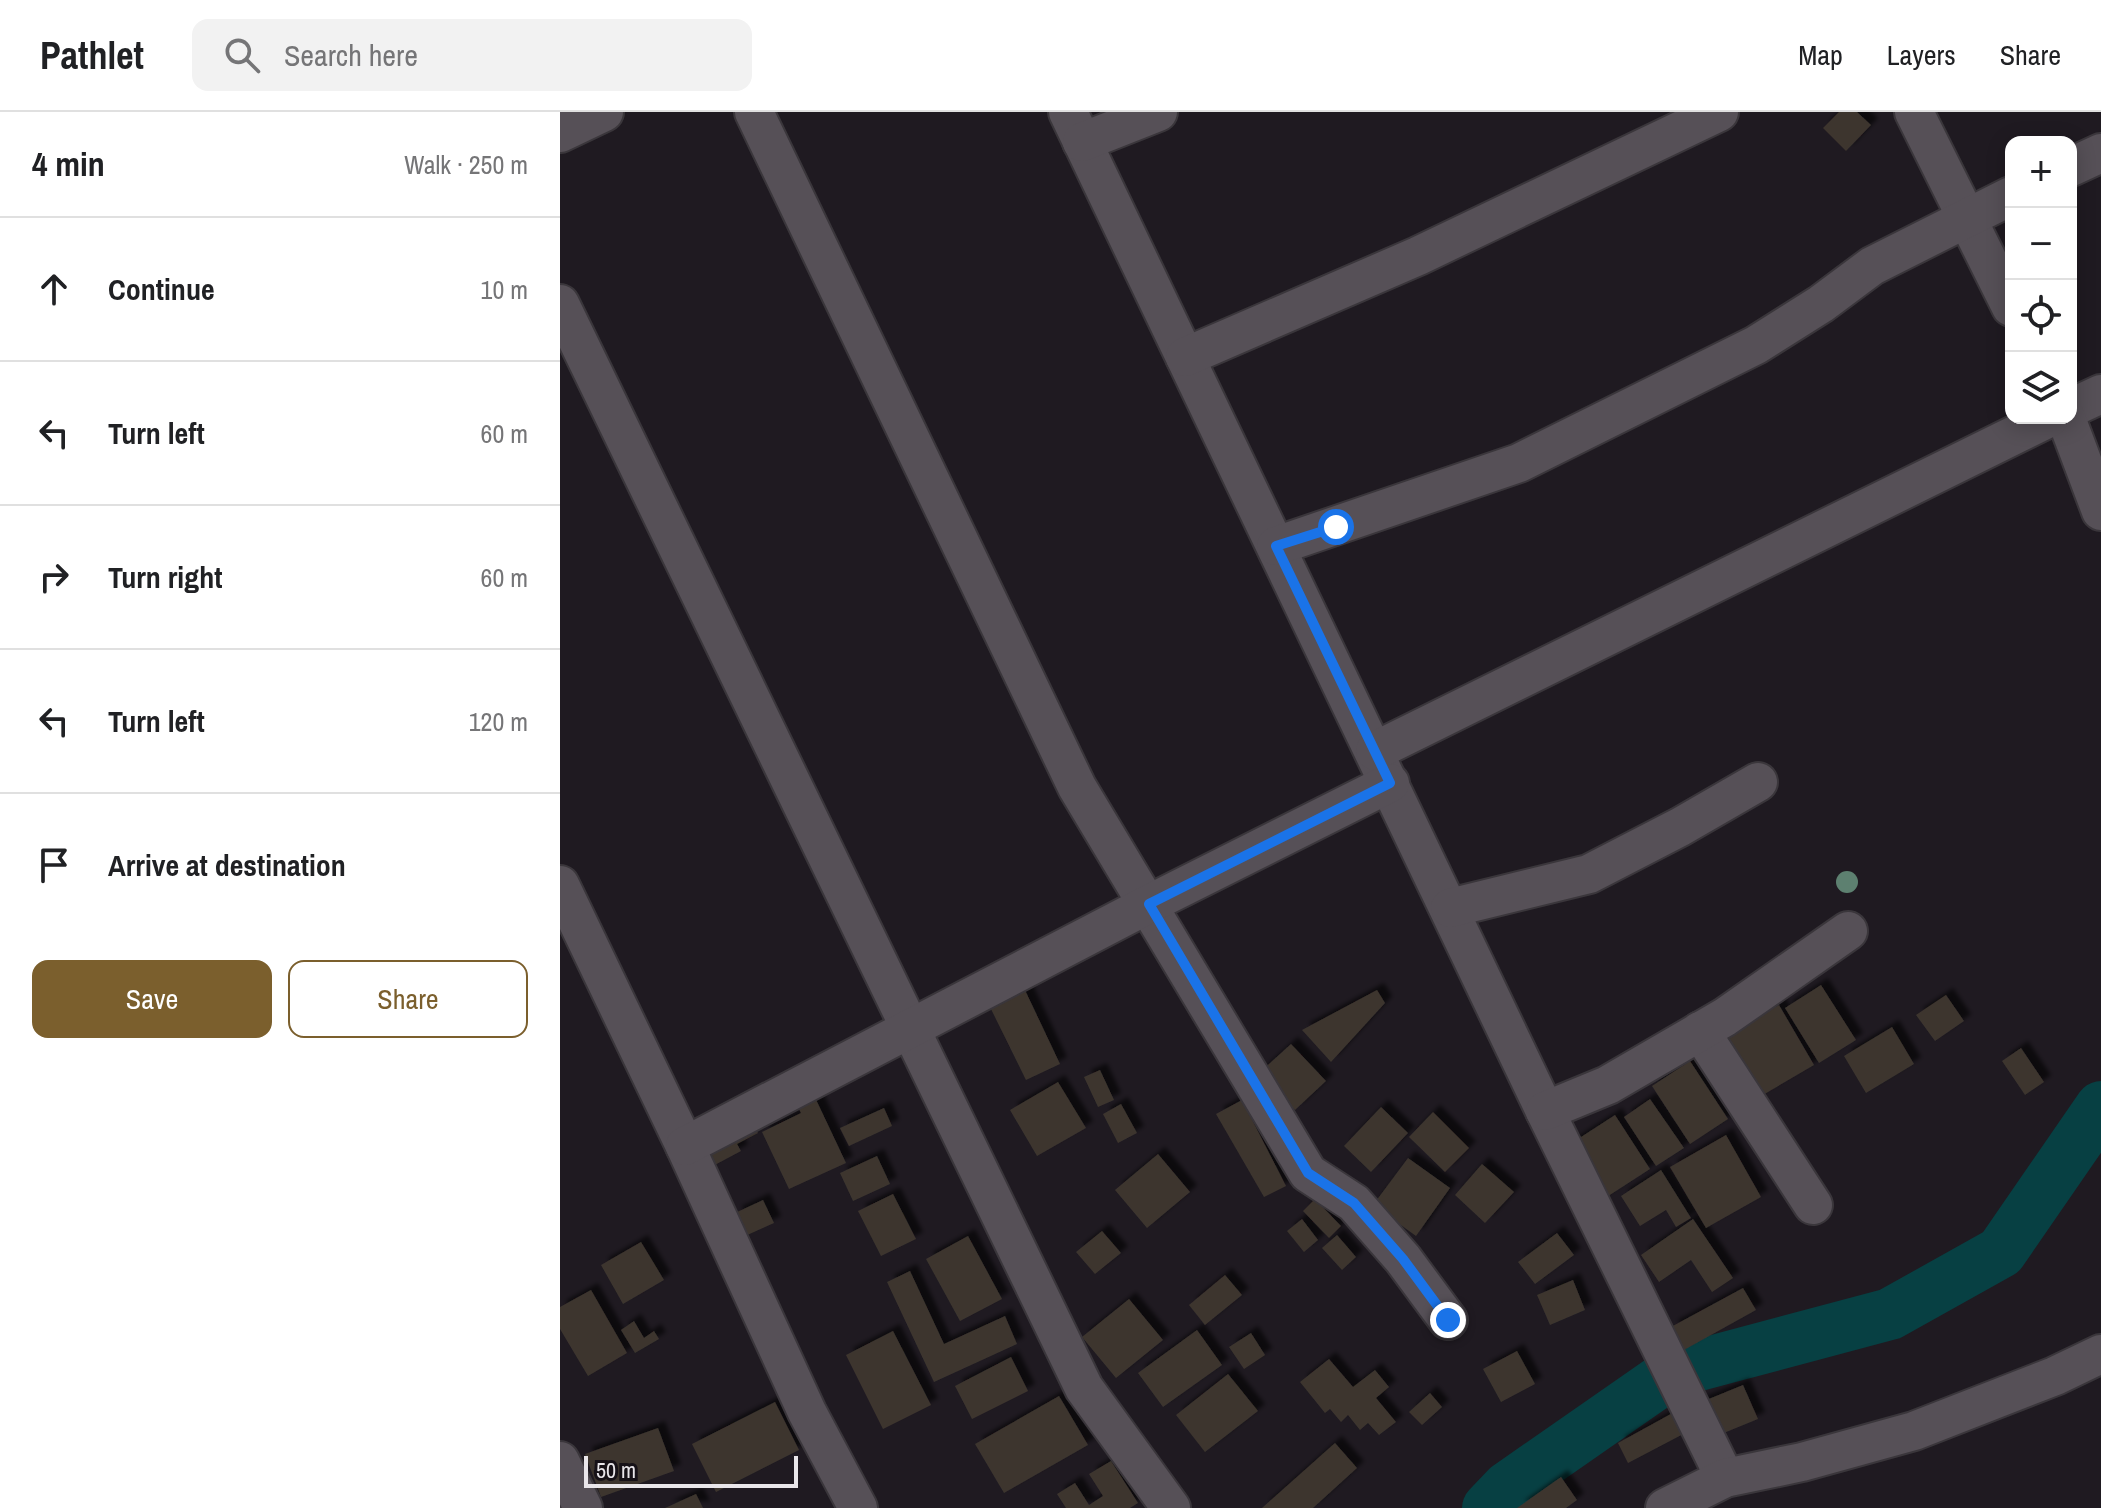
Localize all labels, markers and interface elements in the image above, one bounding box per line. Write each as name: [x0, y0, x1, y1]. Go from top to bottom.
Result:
search box: [192, 19, 752, 91]
text: Pathlet: [40, 30, 144, 81]
icon: search: [220, 33, 264, 77]
text: Search here: [284, 35, 418, 75]
text: Map: [1798, 36, 1843, 74]
text: Layers: [1887, 36, 1956, 74]
text: Share: [2000, 36, 2061, 74]
map controls: [2005, 136, 2077, 424]
button: +: [2005, 136, 2077, 208]
text: 4 min: [32, 141, 105, 187]
text: Walk · 250 m: [404, 147, 528, 182]
button: −: [2005, 208, 2077, 280]
icon: ahead: [32, 267, 76, 311]
text: Continue: [108, 269, 215, 309]
text: 10 m: [481, 272, 528, 307]
button: locate: [2005, 280, 2077, 352]
button: layers: [2005, 352, 2077, 424]
icon: left: [32, 411, 76, 455]
text: Turn left: [108, 413, 205, 453]
text: 60 m: [481, 416, 528, 451]
route start: [1318, 509, 1354, 545]
icon: right: [32, 555, 76, 599]
text: Turn right: [108, 557, 222, 597]
text: 60 m: [481, 560, 528, 595]
icon: left: [32, 699, 76, 743]
text: Turn left: [108, 701, 205, 741]
text: 120 m: [469, 704, 528, 739]
icon: arrive: [32, 843, 76, 887]
text: Arrive at destination: [108, 845, 346, 885]
button: Save: [32, 960, 272, 1038]
button: Share: [288, 960, 528, 1038]
route end: [1430, 1302, 1466, 1338]
scale bar: [584, 1452, 798, 1488]
text: 50 m: [596, 1455, 636, 1485]

